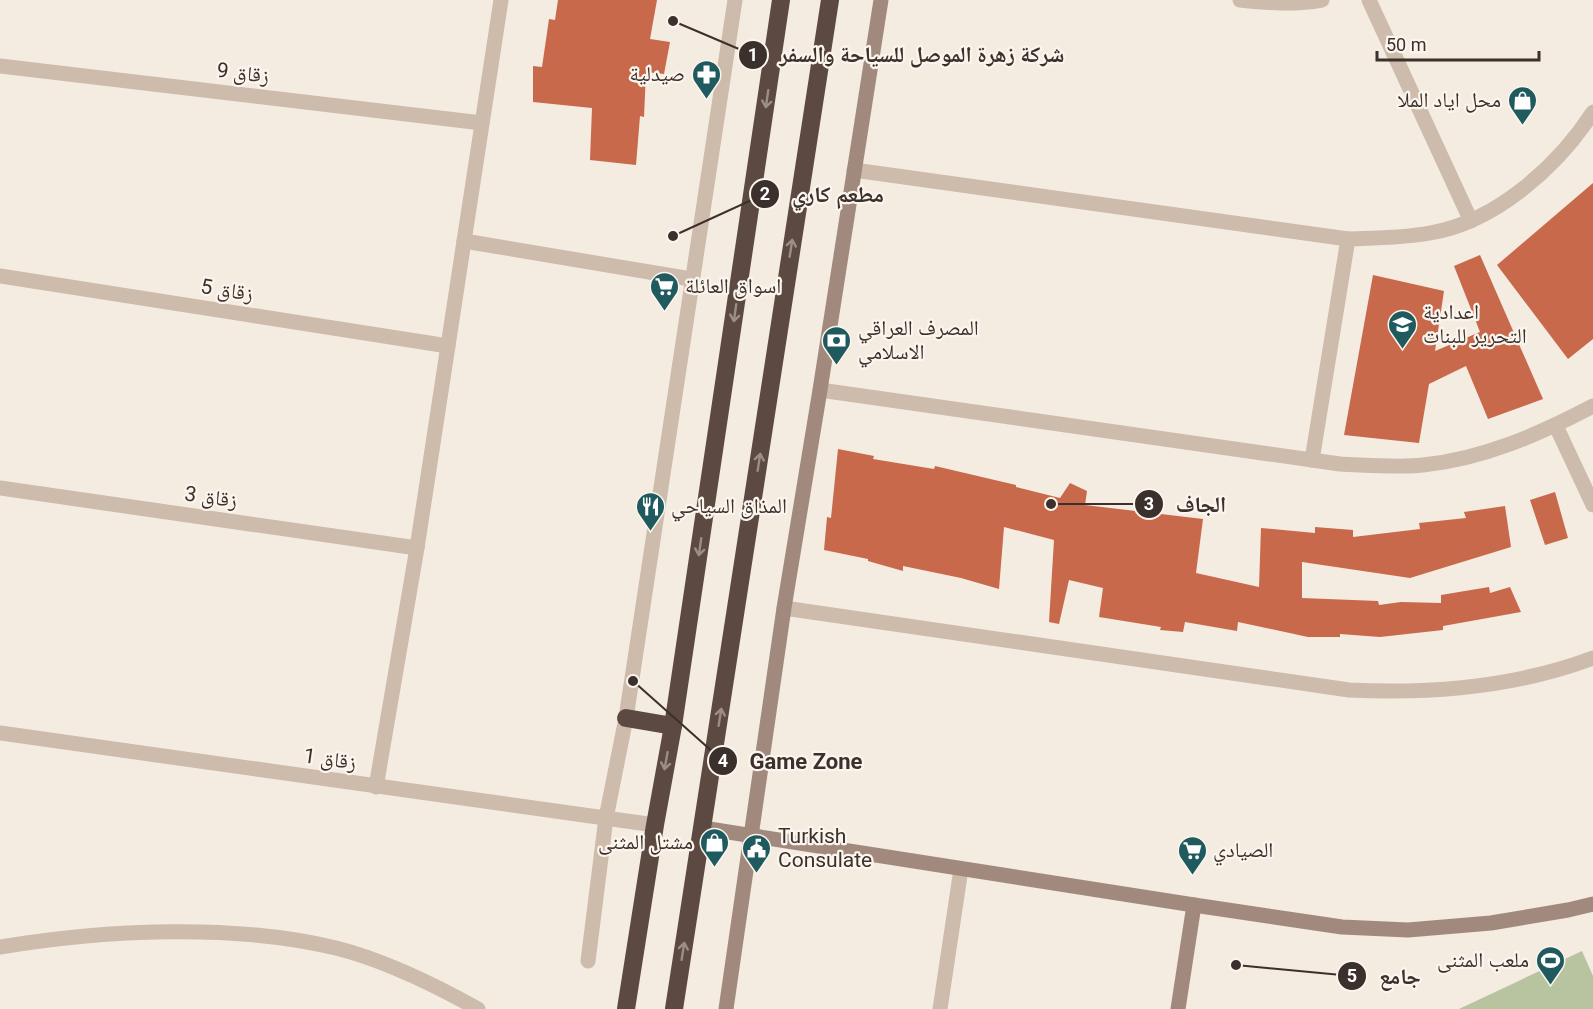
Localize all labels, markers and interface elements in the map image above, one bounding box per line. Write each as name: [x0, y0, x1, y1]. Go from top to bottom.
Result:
scale bar: [1377, 24, 1539, 62]
text: 50 m: [1386, 34, 1426, 55]
callout: شركة زهرة الموصل للسياحة والسفر: [738, 35, 1077, 75]
text: شركة زهرة الموصل للسياحة والسفر: [779, 42, 1064, 68]
text: 1: [748, 44, 758, 65]
street label: زقاق 9: [215, 58, 271, 89]
pharmacy icon: صيدلية: [690, 58, 722, 100]
place label: صيدلية: [629, 62, 685, 86]
shop icon: محل اياد الملا: [1506, 84, 1538, 126]
place label: محل اياد الملا: [1397, 88, 1501, 113]
one-way arrow: [761, 89, 772, 109]
callout: مطعم كاري: [750, 174, 896, 214]
text: مطعم كاري: [792, 182, 884, 211]
text: 2: [760, 183, 770, 204]
one-way arrow: [786, 239, 797, 259]
supermarket icon: اسواق العائلة: [648, 270, 680, 312]
street label: زقاق 5: [199, 274, 255, 307]
place label: اسواق العائلة: [685, 274, 781, 299]
place label: اعدادية التحرير للبنات: [1423, 300, 1527, 348]
one-way arrow: [729, 303, 740, 322]
school or university icon: اعدادية التحرير للبنات: [1386, 308, 1418, 350]
place label: المصرف العراقي الاسلامي: [858, 316, 979, 368]
bank icon: المصرف العراقي الاسلامي: [821, 324, 853, 366]
one-way arrow: [753, 453, 764, 472]
street label: زقاق 3: [183, 481, 239, 514]
callout: الجاف: [1134, 484, 1238, 524]
restaurant icon: المذاق السياحي: [634, 490, 666, 532]
text: الجاف: [1176, 492, 1226, 517]
text: 3: [1144, 493, 1154, 514]
place label: المذاق السياحي: [671, 494, 787, 522]
one-way arrow: [694, 537, 705, 557]
one-way arrow: [714, 708, 725, 727]
callout: Game Zone: [708, 741, 875, 781]
street label: زقاق 1: [302, 743, 358, 776]
text: Game Zone: [750, 749, 863, 774]
text: 4: [718, 750, 728, 771]
one-way arrow: [661, 751, 672, 770]
place label: Turkish Consulate: [778, 824, 872, 872]
shop icon: مشتل المثنى: [698, 826, 730, 868]
place label: مشتل المثنى: [598, 830, 693, 855]
public building icon: Turkish Consulate: [741, 832, 773, 874]
supermarket icon: الصيادي: [1176, 834, 1208, 876]
place label: الصيادي: [1213, 838, 1273, 866]
one-way arrow: [678, 942, 689, 962]
sports icon: ملعب المثنى: [1534, 944, 1566, 986]
place label: ملعب المثنى: [1437, 948, 1529, 973]
callout: جامع: [1337, 956, 1432, 996]
text: جامع: [1379, 964, 1421, 991]
text: 5: [1347, 965, 1357, 986]

